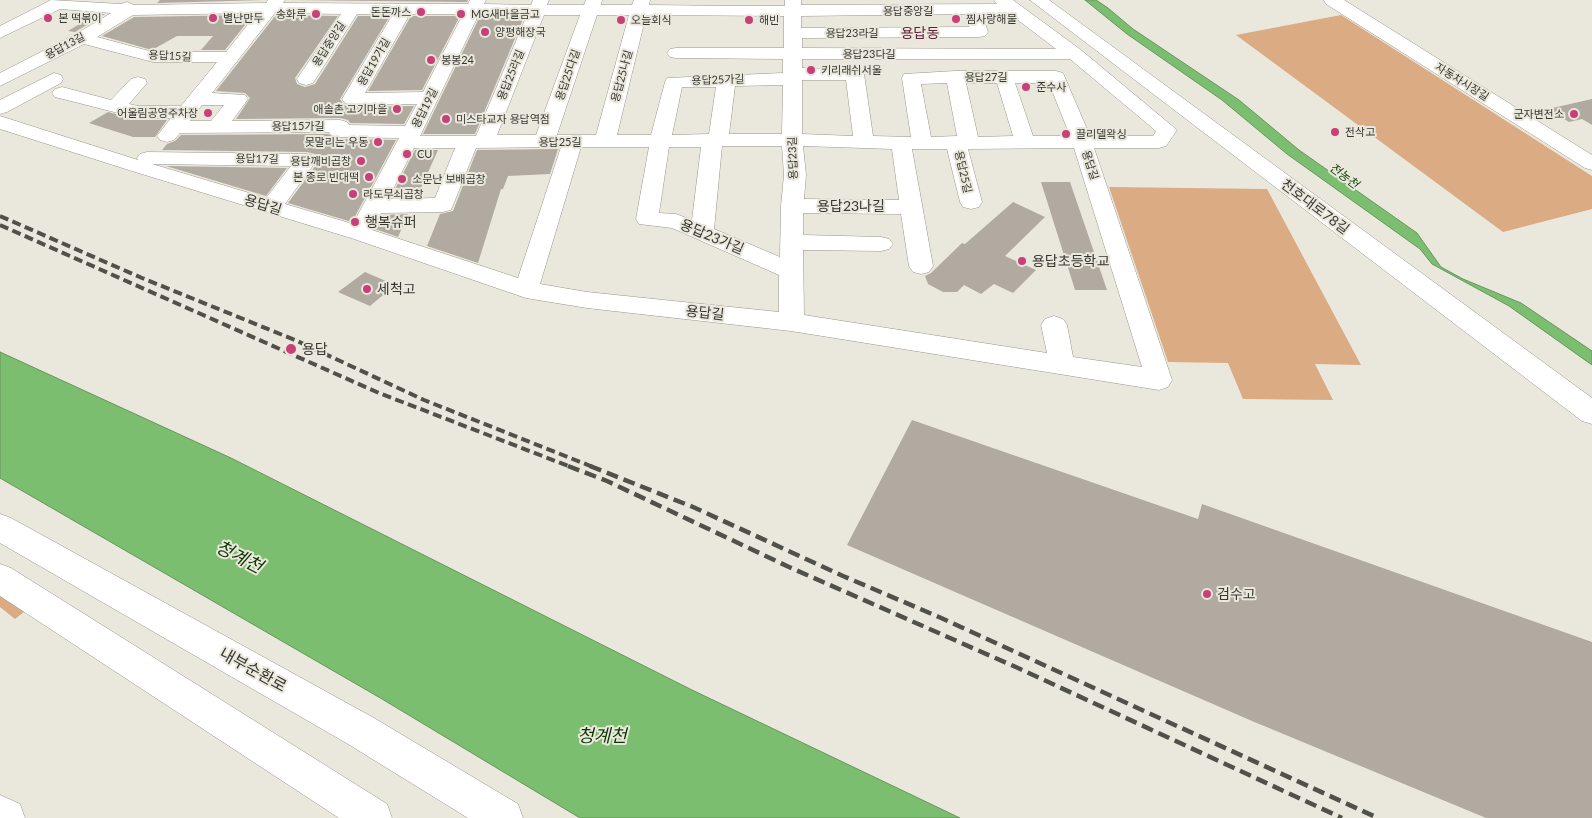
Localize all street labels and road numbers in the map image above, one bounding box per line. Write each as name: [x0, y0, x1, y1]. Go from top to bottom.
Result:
street label: 용답중앙길: [883, 4, 933, 18]
street label: 용답중앙길: [310, 19, 348, 69]
street label: 용답23라길: [825, 26, 879, 40]
street label: 용답13길: [43, 30, 87, 62]
street label: 용답19가길: [355, 36, 393, 88]
street label: 용답23다길: [842, 47, 896, 61]
street label: 용답15길: [148, 48, 192, 64]
street label: 용답25라길: [495, 48, 527, 102]
street label: 용답25다길: [553, 48, 583, 102]
street label: 용답25나길: [609, 49, 635, 103]
street label: 자동차시장길: [1433, 60, 1491, 104]
street label: 용답27길: [964, 70, 1008, 84]
street label: 용답25가길: [691, 72, 745, 88]
street label: 용답19길: [409, 86, 441, 130]
street label: 용답15가길: [271, 119, 325, 133]
street label: 용답25길: [538, 135, 582, 149]
street label: 용답23길: [786, 136, 800, 180]
street label: 용답길: [1079, 149, 1101, 181]
street label: 용답25길: [952, 150, 974, 194]
street label: 용답17길: [235, 152, 279, 166]
street label: 천호대로78길: [1278, 176, 1352, 238]
street label: 용답길: [242, 191, 284, 219]
street label: 용답23나길: [817, 198, 885, 214]
street label: 용답23가길: [678, 216, 746, 258]
street label: 용답길: [685, 303, 725, 323]
street label: 내부순환로: [216, 644, 290, 696]

